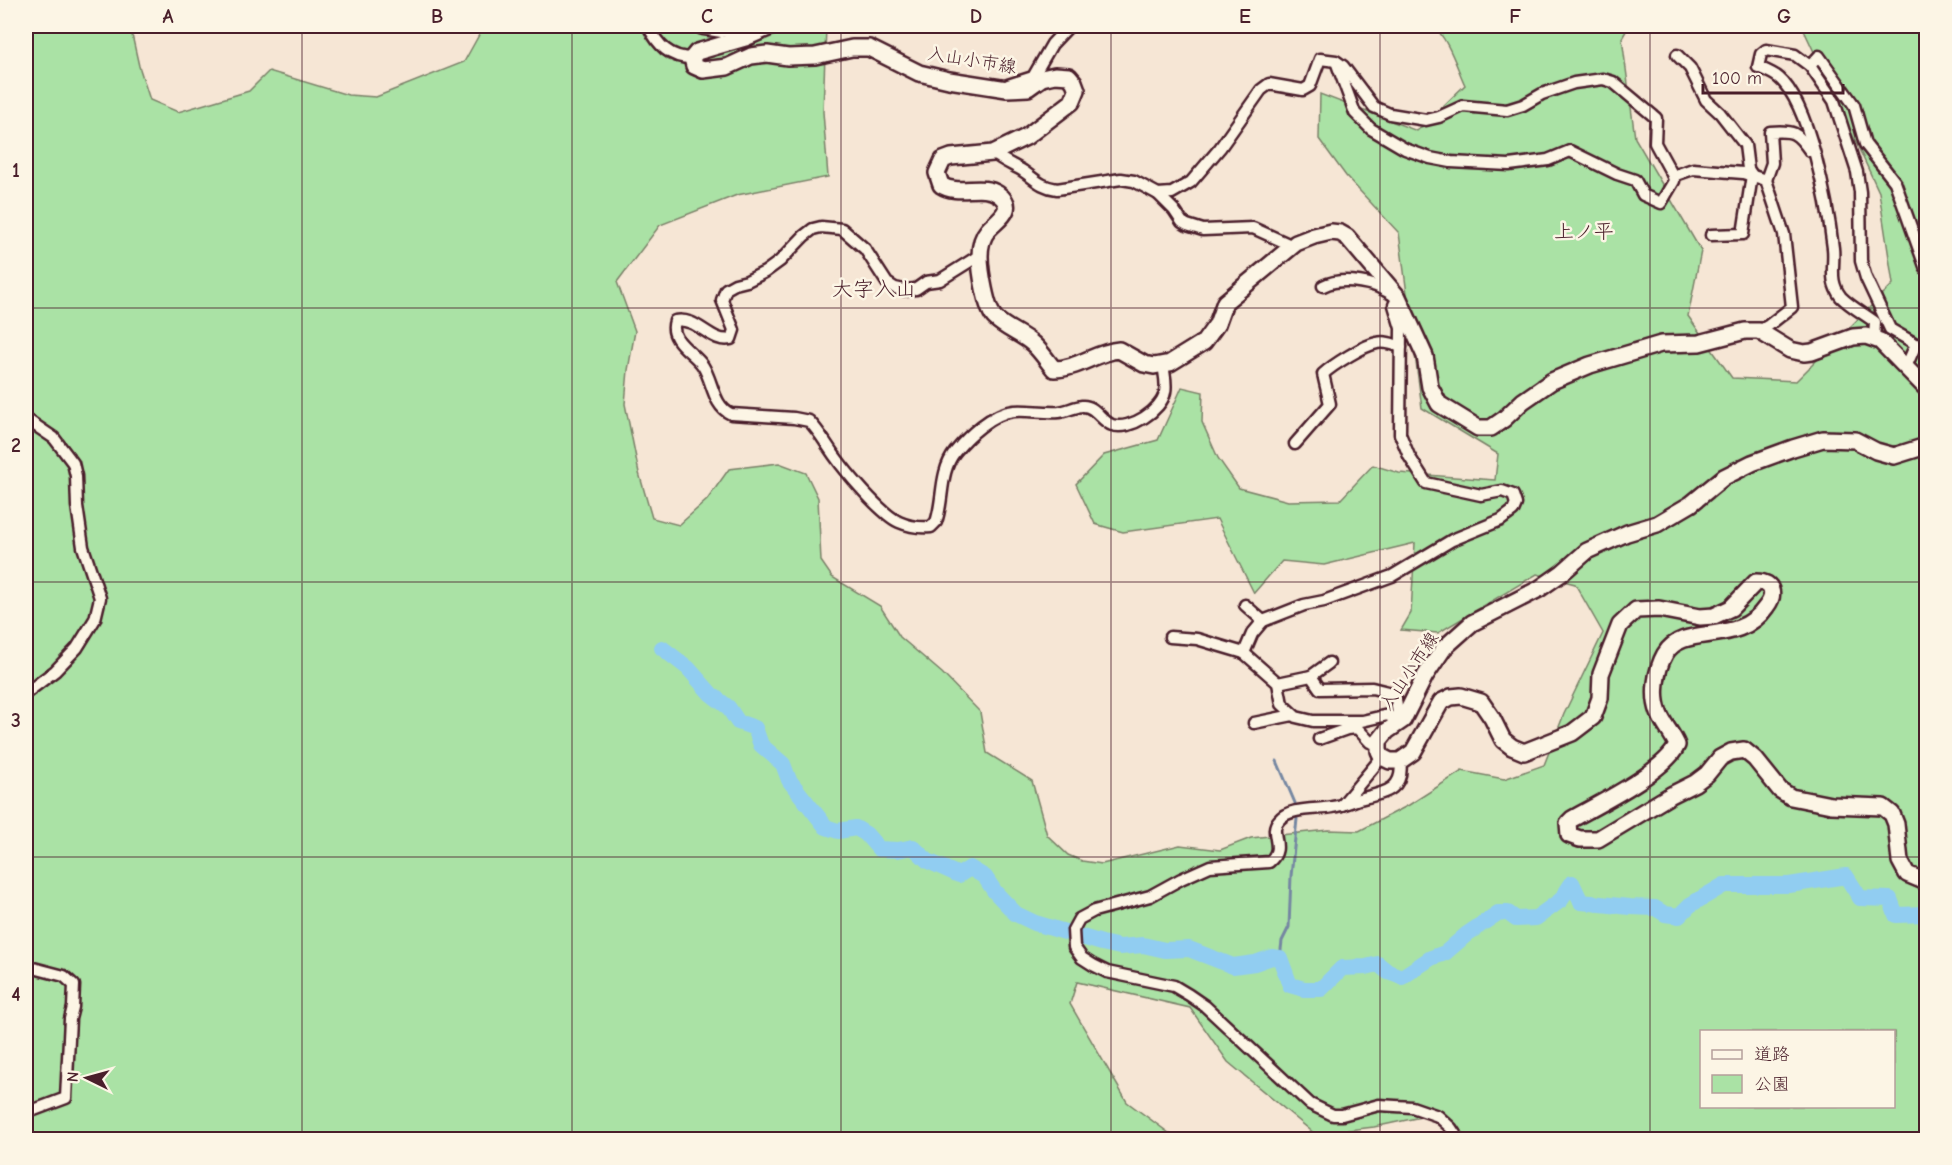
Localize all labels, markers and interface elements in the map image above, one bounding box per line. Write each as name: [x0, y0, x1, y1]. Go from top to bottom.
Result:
text: A: [162, 5, 174, 28]
text: B: [431, 5, 443, 28]
text: C: [701, 5, 713, 28]
text: D: [970, 5, 982, 28]
text: E: [1239, 5, 1251, 28]
text: F: [1509, 5, 1521, 28]
text: G: [1777, 5, 1791, 28]
street label: 入山小市線: [926, 43, 1018, 78]
scale bar: [1703, 57, 1842, 95]
text: 100 m: [1712, 68, 1762, 89]
text: 1: [12, 159, 20, 182]
district label: 上ノ平: [1554, 220, 1614, 243]
district label: 大字入山: [832, 277, 916, 301]
text: 2: [11, 434, 21, 457]
street label: 入山小市線: [1376, 628, 1443, 714]
text: 3: [11, 709, 21, 732]
text: 4: [11, 983, 21, 1006]
legend: [1700, 1030, 1895, 1108]
text: 道路: [1754, 1044, 1790, 1065]
north arrow: [57, 1048, 117, 1108]
text: N: [64, 1071, 82, 1083]
text: 公園: [1754, 1074, 1790, 1095]

